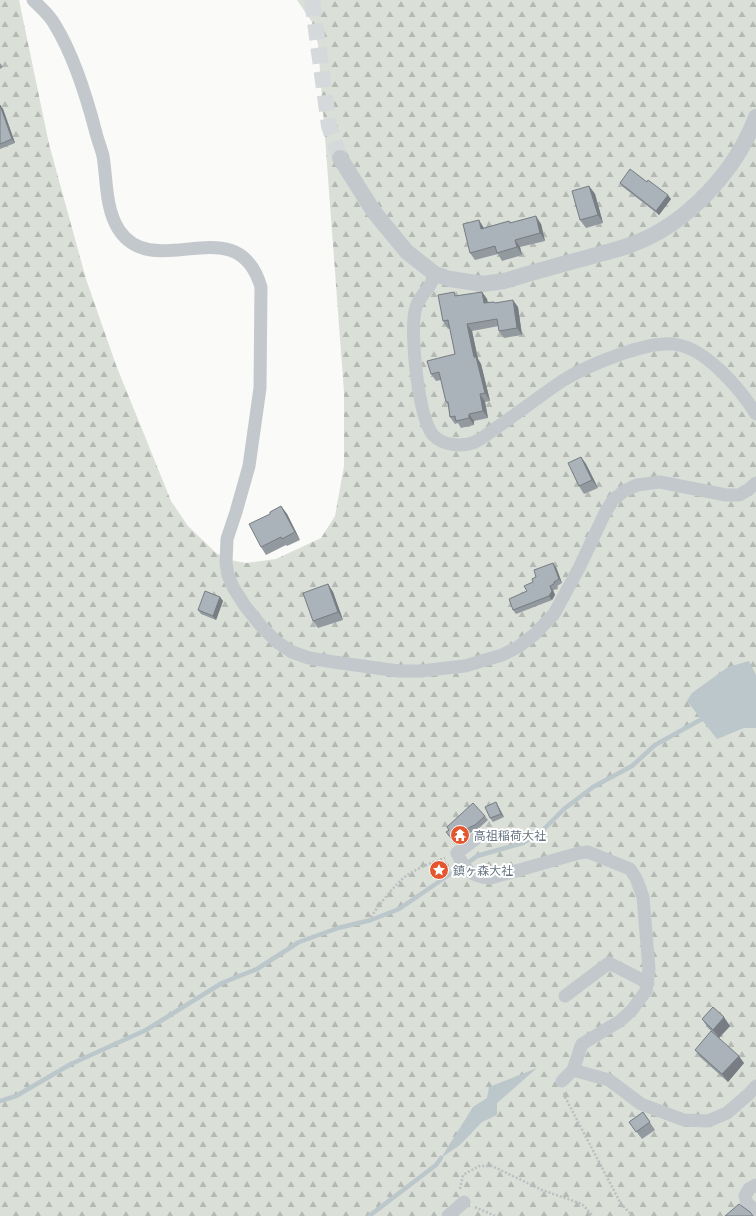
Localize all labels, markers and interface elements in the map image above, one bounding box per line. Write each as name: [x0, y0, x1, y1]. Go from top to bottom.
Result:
temple icon: 高祖稲荷大社: [449, 824, 471, 846]
place label: 高祖稲荷大社: [474, 827, 546, 844]
place icon: 鎮ヶ森大社: [428, 859, 450, 881]
place label: 鎮ヶ森大社: [453, 862, 513, 879]

